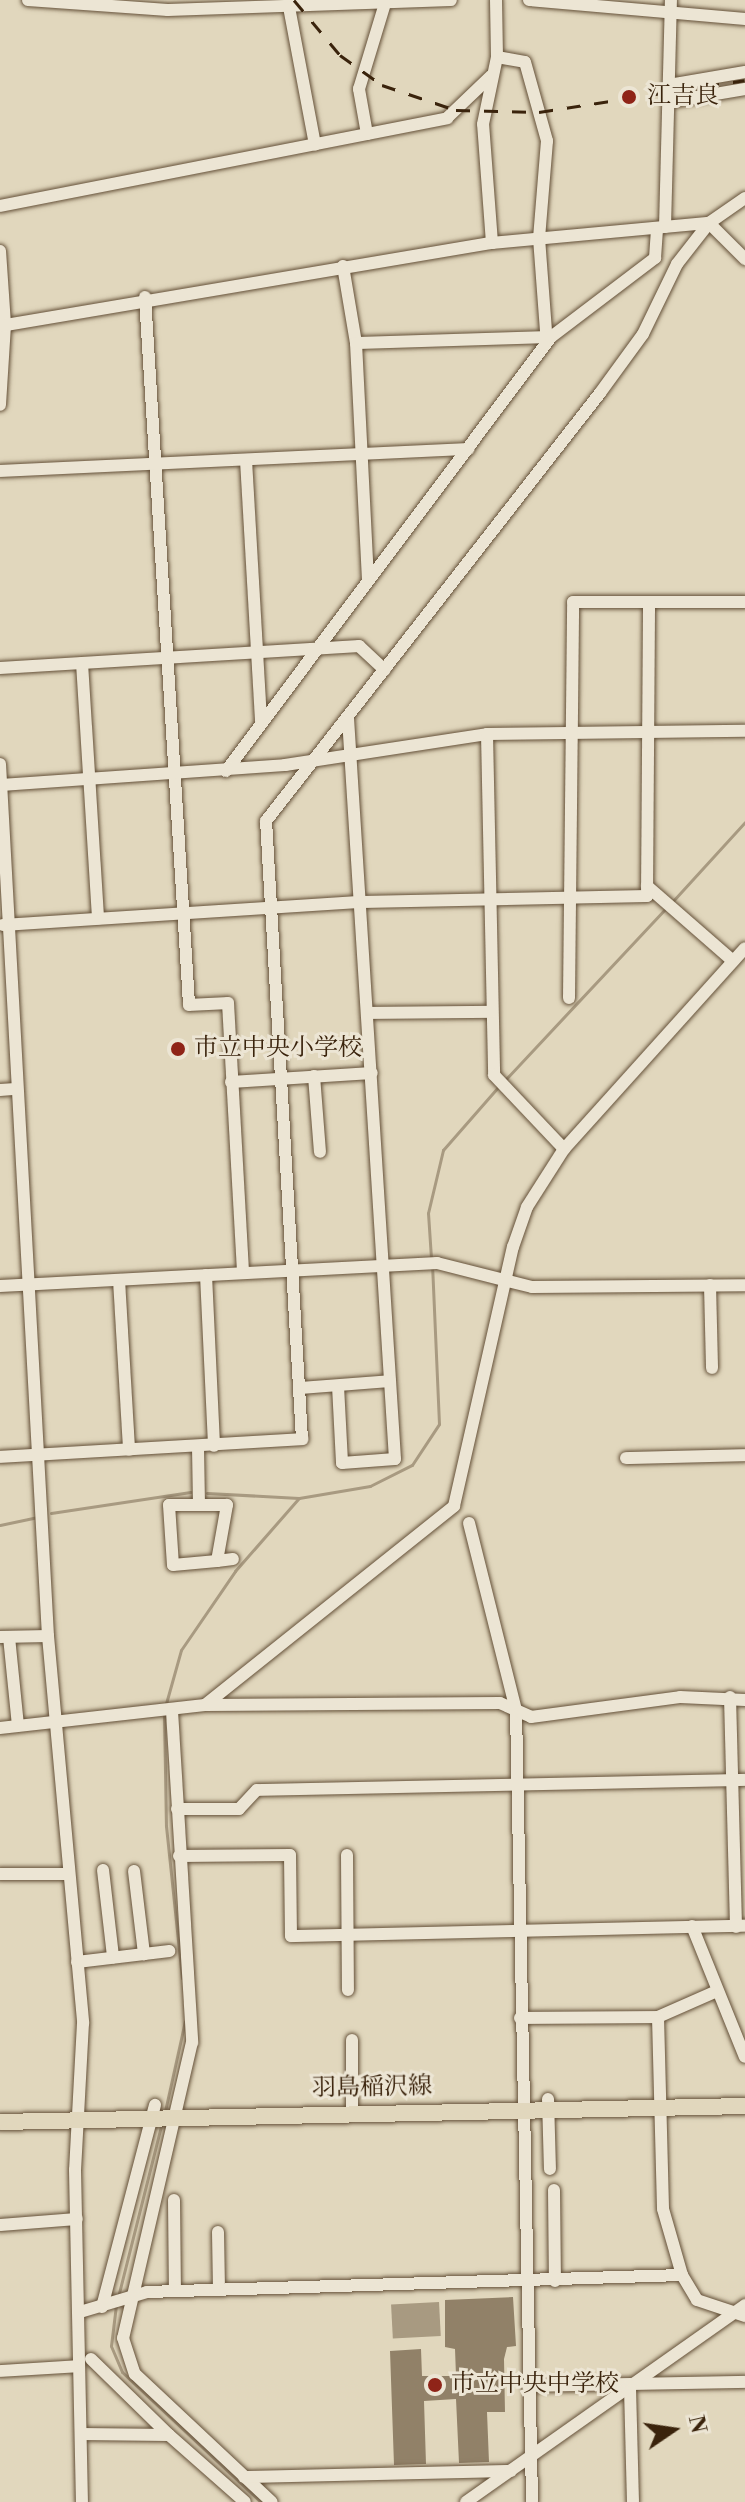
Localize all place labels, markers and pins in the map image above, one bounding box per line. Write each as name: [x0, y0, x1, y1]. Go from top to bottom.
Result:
place label: 江吉良: [647, 83, 719, 111]
marker: 江吉良: [618, 86, 640, 108]
place label: 市立中央小学校: [194, 1035, 362, 1063]
marker: 市立中央小学校: [169, 1040, 187, 1058]
place label: 市立中央中学校: [451, 2371, 619, 2399]
marker: 市立中央中学校: [426, 2376, 444, 2394]

